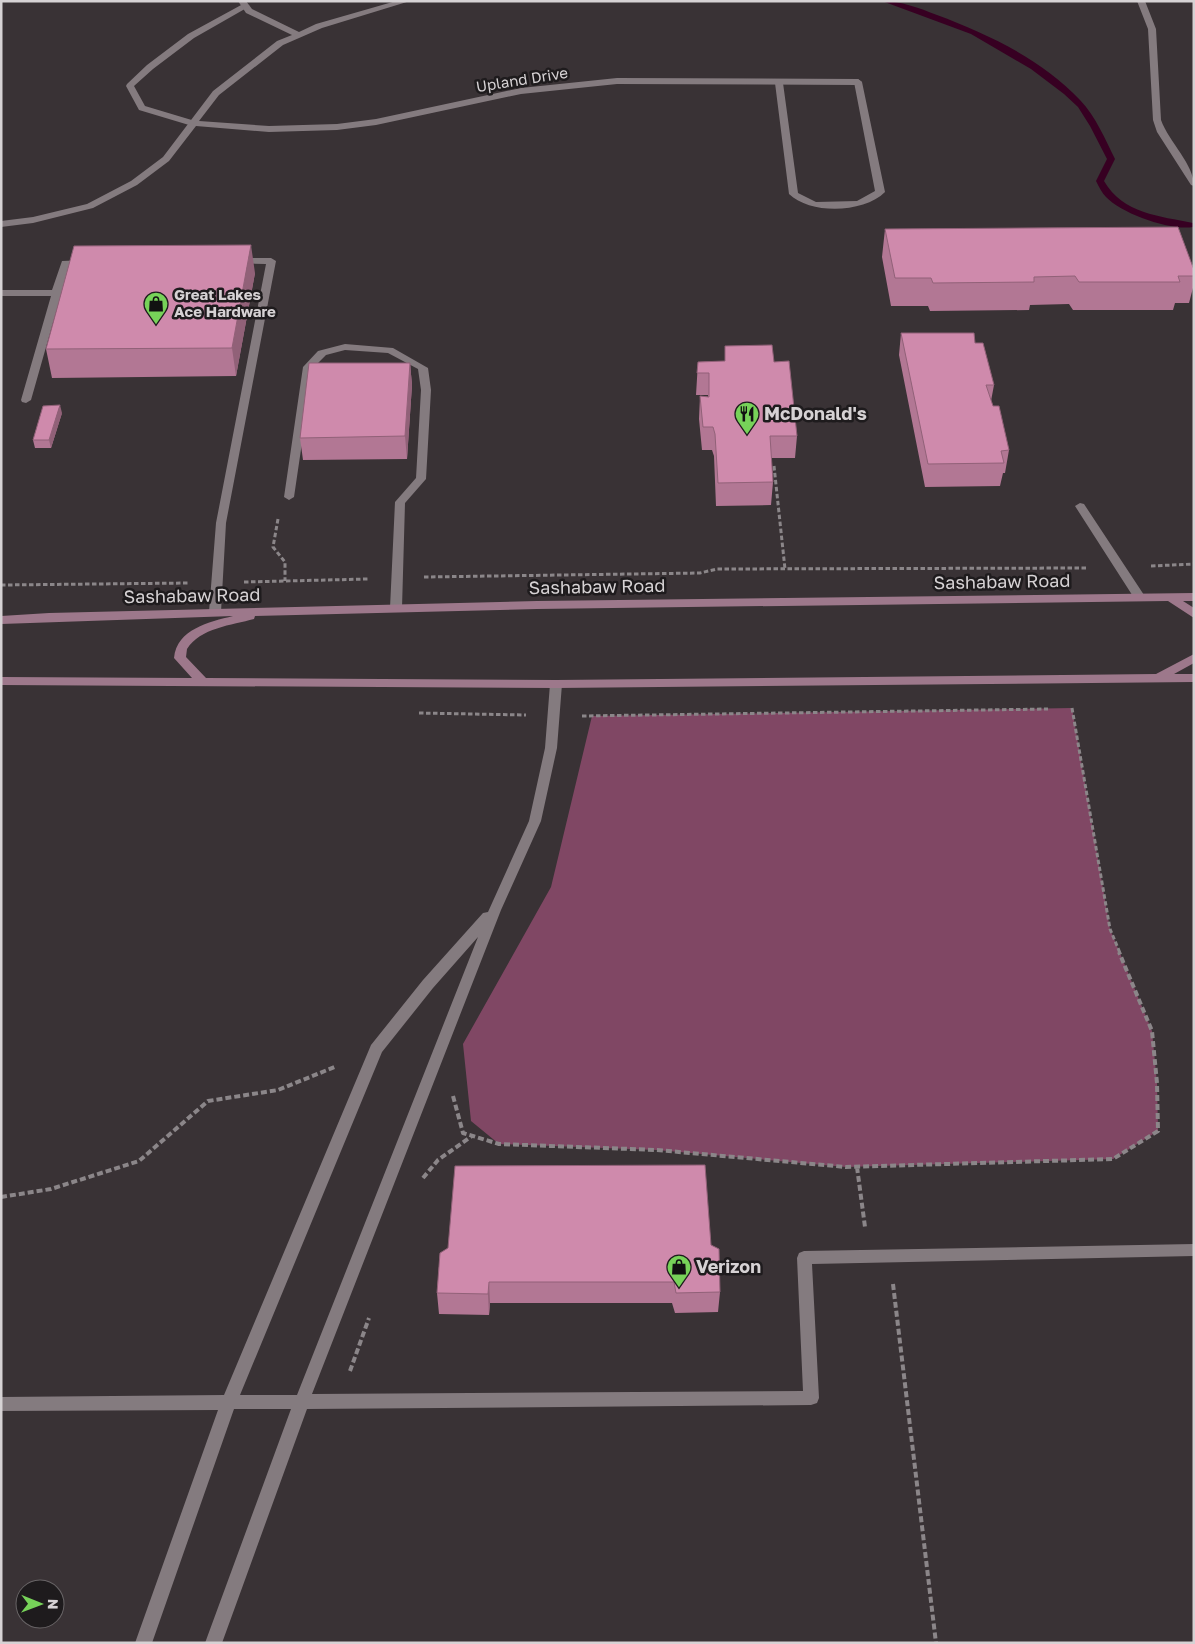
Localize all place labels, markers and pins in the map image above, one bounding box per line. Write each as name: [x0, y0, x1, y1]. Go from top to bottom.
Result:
place label: Great Lakes Ace Hardware: [174, 285, 276, 320]
shop icon: Great Lakes Ace Hardware: [143, 291, 169, 325]
restaurant icon: McDonald's: [734, 401, 760, 435]
place label: McDonald's: [764, 402, 867, 424]
shop icon: Verizon: [666, 1254, 692, 1288]
place label: Verizon: [696, 1255, 761, 1277]

